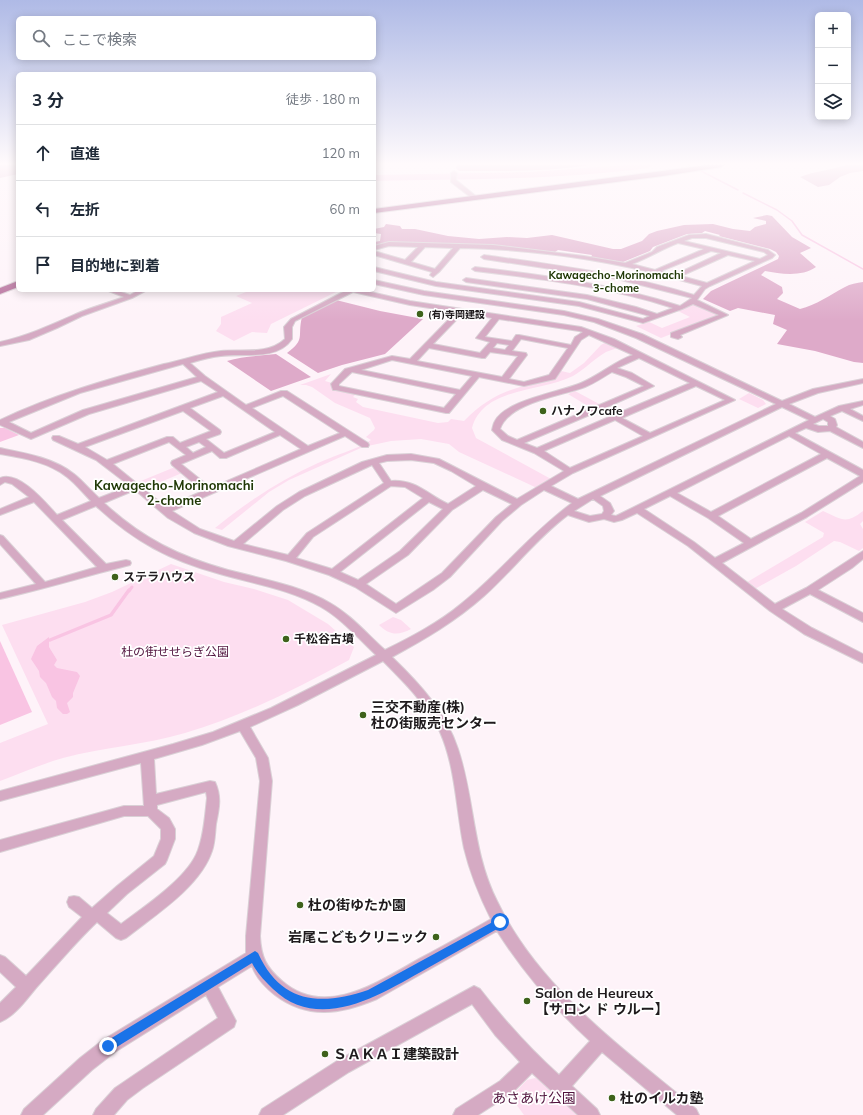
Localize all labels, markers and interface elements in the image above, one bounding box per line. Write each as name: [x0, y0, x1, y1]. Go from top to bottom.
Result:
map controls: [815, 12, 851, 120]
button: +: [815, 12, 851, 48]
search box: [16, 16, 376, 60]
icon: search: [30, 27, 52, 49]
text: ここで検索: [62, 30, 137, 49]
button: −: [815, 48, 851, 84]
button: layers: [815, 84, 851, 120]
text: 3 分: [32, 89, 64, 110]
text: 徒歩 · 180 m: [286, 91, 360, 107]
icon: ahead: [32, 142, 54, 164]
text: 直進: [70, 144, 100, 163]
text: 120 m: [322, 145, 360, 161]
icon: left: [32, 198, 54, 220]
text: 左折: [70, 200, 100, 219]
text: 60 m: [330, 201, 360, 217]
icon: arrive: [32, 254, 54, 276]
text: 目的地に到着: [70, 256, 160, 275]
district label: Kawagecho-Morinomachi 3-chome: [548, 268, 684, 295]
place label: (有)寺岡建設: [428, 308, 485, 321]
marker: (有)寺岡建設: [415, 309, 425, 319]
place label: ハナノワcafe: [551, 403, 623, 418]
marker: ハナノワcafe: [538, 406, 548, 416]
district label: Kawagecho-Morinomachi 2-chome: [94, 477, 254, 508]
place label: ステラハウス: [123, 569, 195, 584]
marker: ステラハウス: [110, 572, 120, 582]
place label: 千松谷古墳: [294, 631, 354, 646]
marker: 千松谷古墳: [281, 634, 291, 644]
park label: 杜の街せせらぎ公園: [121, 644, 229, 659]
place label: 三交不動産(株) 杜の街販売センター: [371, 698, 497, 732]
marker: 三交不動産(株) 杜の街販売センター: [358, 710, 368, 720]
place label: 杜の街ゆたか園: [308, 896, 406, 914]
marker: 杜の街ゆたか園: [295, 900, 305, 910]
route start: [491, 913, 509, 931]
place label: 岩尾こどもクリニック: [288, 928, 428, 946]
marker: 岩尾こどもクリニック: [431, 932, 441, 942]
place label: Salon de Heureux 【サロン ド ウルー】: [535, 984, 669, 1018]
marker: Salon de Heureux 【サロン ド ウルー】: [522, 996, 532, 1006]
route end: [99, 1037, 117, 1055]
place label: ＳＡＫＡＩ建築設計: [333, 1045, 459, 1063]
marker: ＳＡＫＡＩ建築設計: [320, 1049, 330, 1059]
park label: あさあけ公園: [492, 1089, 576, 1107]
place label: 杜のイルカ塾: [620, 1089, 704, 1107]
marker: 杜のイルカ塾: [607, 1093, 617, 1103]

